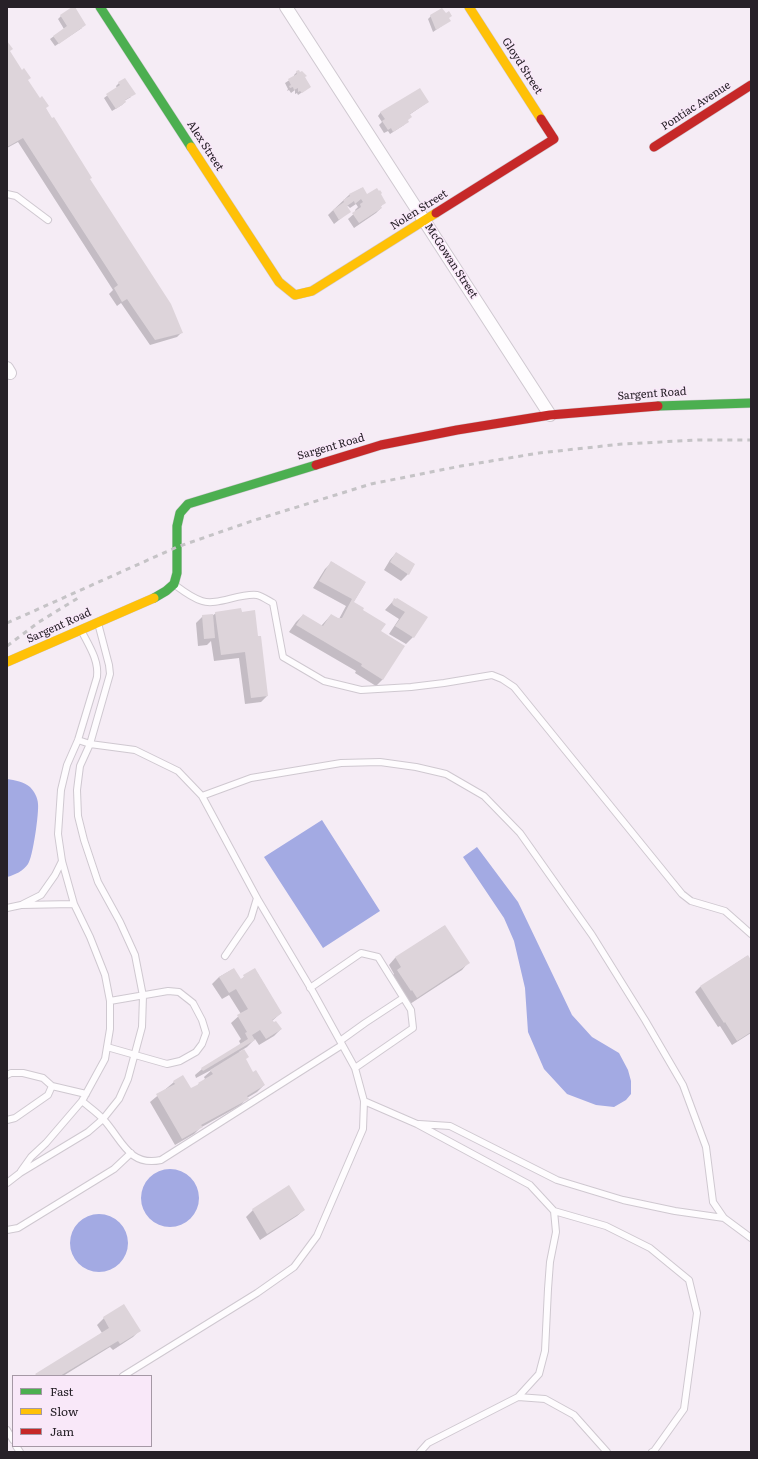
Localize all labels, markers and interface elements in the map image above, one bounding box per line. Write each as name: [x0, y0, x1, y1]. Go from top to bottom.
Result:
street label: Gloyd Street: [499, 35, 545, 97]
street label: Pontiac Avenue: [659, 79, 733, 133]
street label: Alex Street: [184, 118, 226, 174]
street label: Nolen Street: [388, 187, 450, 233]
street label: McGowan Street: [422, 221, 480, 301]
street label: Sargent Road: [617, 385, 687, 403]
street label: Sargent Road: [296, 431, 366, 463]
street label: Sargent Road: [25, 606, 93, 646]
legend: [12, 1375, 152, 1447]
text: Fast: [50, 1382, 73, 1400]
text: Slow: [50, 1402, 78, 1420]
text: Jam: [50, 1422, 74, 1440]

